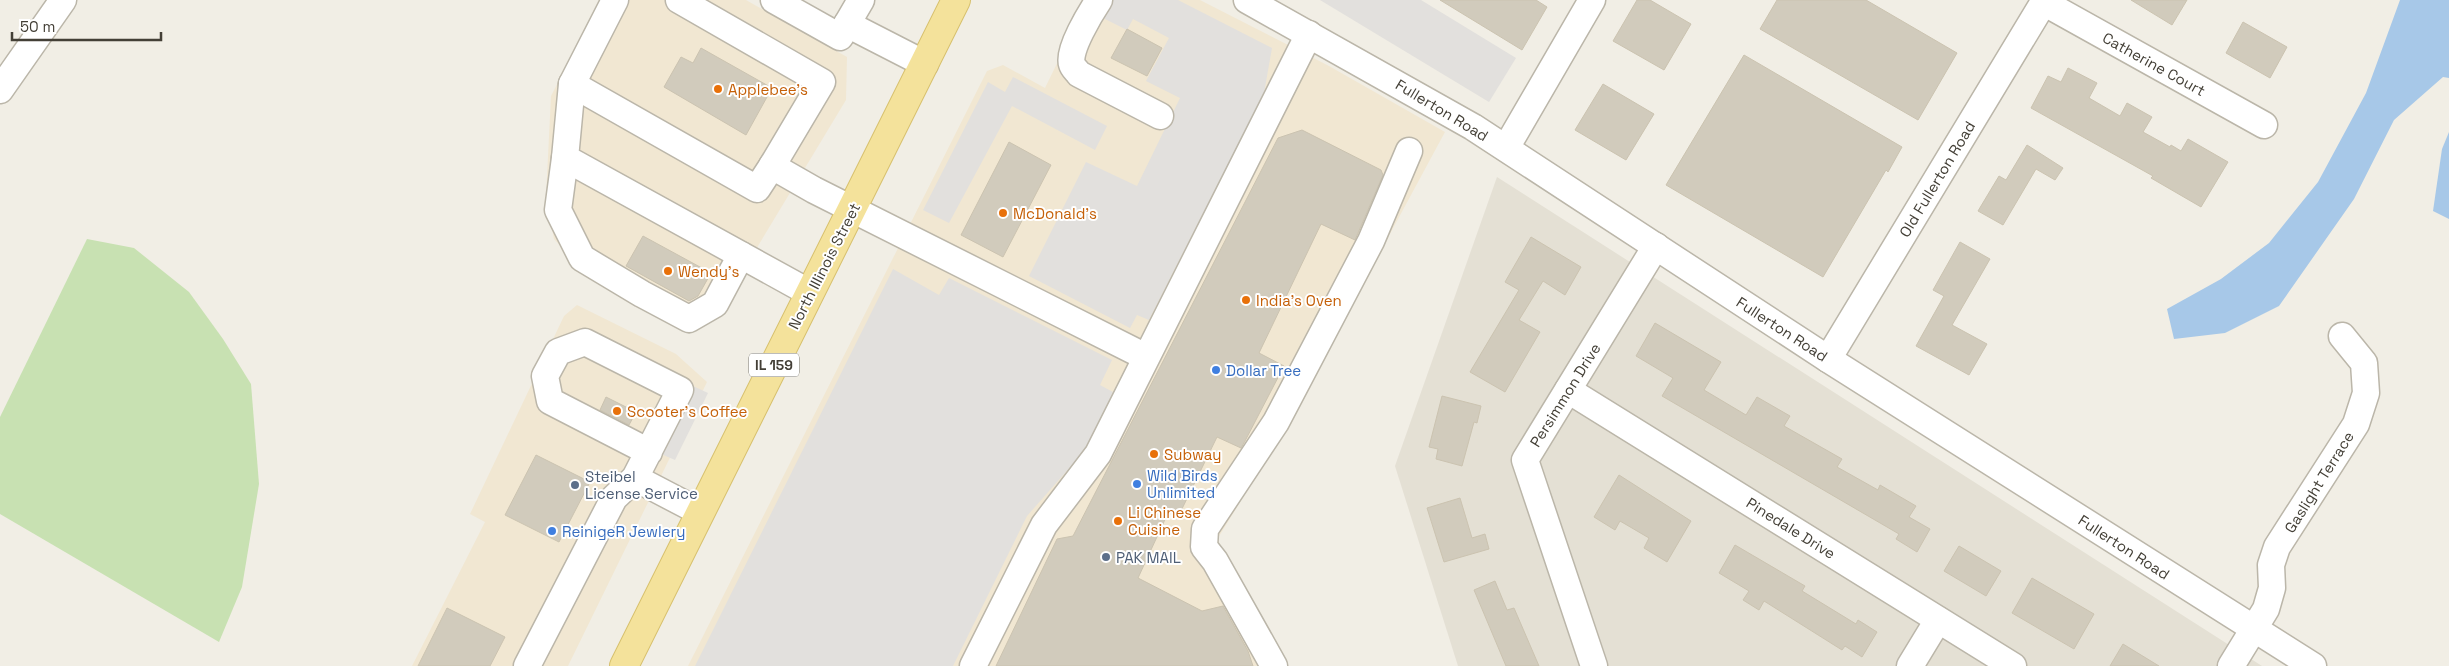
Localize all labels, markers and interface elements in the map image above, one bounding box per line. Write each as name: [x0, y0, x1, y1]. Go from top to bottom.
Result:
scale bar: [12, 10, 161, 42]
text: 50 m: [20, 17, 55, 36]
street label: Catherine Court: [2099, 28, 2209, 100]
street label: Fullerton Road: [1392, 75, 1492, 145]
place label: Applebee's: [728, 80, 808, 99]
marker: Applebee's: [712, 83, 724, 95]
street label: Old Fullerton Road: [1895, 117, 1979, 241]
street label: North Illinois Street: [784, 200, 864, 332]
place label: McDonald's: [1013, 204, 1097, 223]
marker: McDonald's: [997, 207, 1009, 219]
place label: Wendy's: [678, 262, 740, 281]
marker: Wendy's: [662, 265, 674, 277]
place label: India's Oven: [1256, 291, 1342, 310]
street label: Fullerton Road: [1733, 292, 1831, 366]
marker: India's Oven: [1240, 294, 1252, 306]
street label: Persimmon Drive: [1525, 339, 1605, 450]
road number: IL 159: [749, 354, 799, 376]
place label: Dollar Tree: [1226, 361, 1301, 380]
marker: Dollar Tree: [1210, 364, 1222, 376]
place label: Scooter's Coffee: [627, 402, 748, 421]
marker: Scooter's Coffee: [611, 405, 623, 417]
street label: Gaslight Terrace: [2280, 428, 2358, 536]
place label: Subway: [1164, 445, 1221, 464]
marker: Subway: [1148, 448, 1160, 460]
place label: Wild Birds Unlimited: [1147, 466, 1218, 502]
place label: Steibel License Service: [585, 467, 698, 503]
marker: Wild Birds Unlimited: [1131, 478, 1143, 490]
marker: Steibel License Service: [569, 479, 581, 491]
street label: Pinedale Drive: [1743, 493, 1839, 563]
place label: Li Chinese Cuisine: [1128, 503, 1201, 539]
street label: Fullerton Road: [2075, 510, 2173, 584]
marker: Li Chinese Cuisine: [1112, 515, 1124, 527]
place label: ReinigeR Jewlery: [562, 522, 685, 541]
marker: ReinigeR Jewlery: [546, 525, 558, 537]
place label: PAK MAIL: [1116, 548, 1181, 567]
marker: PAK MAIL: [1100, 551, 1112, 563]

